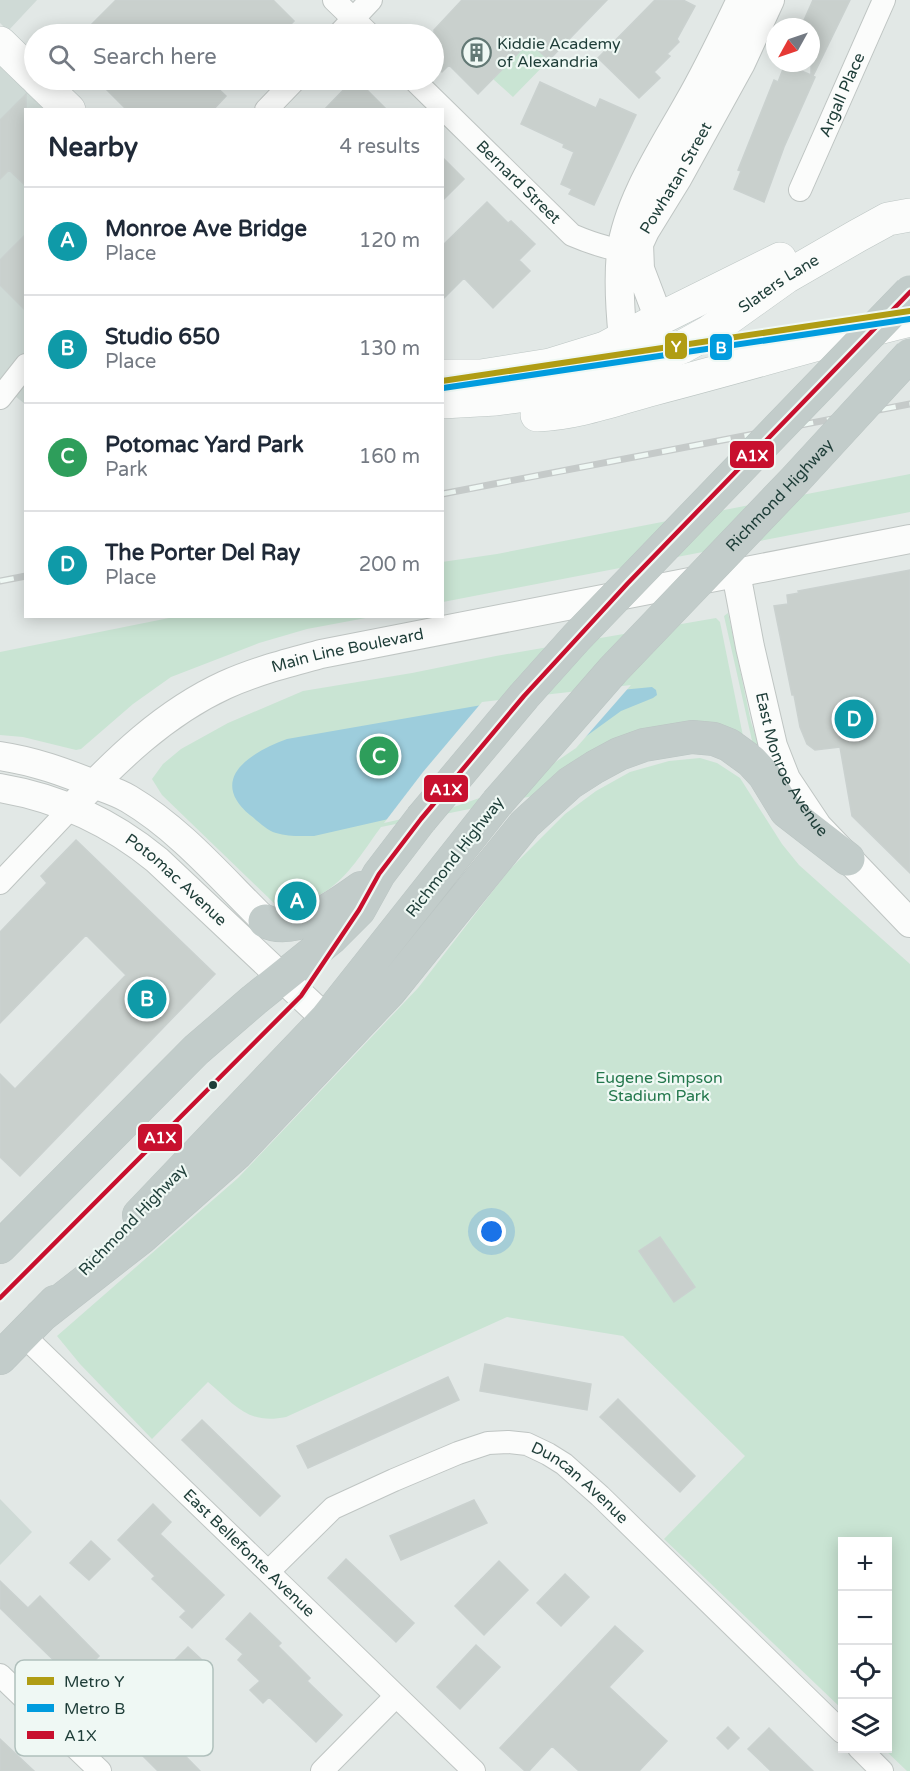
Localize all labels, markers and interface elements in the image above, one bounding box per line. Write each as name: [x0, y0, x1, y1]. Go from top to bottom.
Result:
north arrow: [766, 18, 820, 72]
search box: [24, 24, 444, 90]
place label: Kiddie Academy of Alexandria: [497, 34, 621, 72]
building icon: Kiddie Academy of Alexandria: [460, 37, 492, 69]
icon: search: [45, 41, 78, 74]
text: Search here: [93, 44, 217, 70]
street label: Argall Place: [815, 50, 869, 140]
street label: Powhatan Street: [636, 119, 716, 238]
text: Nearby: [48, 132, 138, 163]
text: 4 results: [340, 135, 420, 159]
street label: Bernard Street: [472, 136, 565, 228]
text: Monroe Ave Bridge: [105, 216, 307, 242]
text: A: [60, 229, 75, 253]
text: 120 m: [359, 229, 420, 253]
text: Place: [105, 242, 156, 266]
street label: Slaters Lane: [735, 250, 823, 318]
text: Studio 650: [105, 324, 220, 350]
line badge: Y: [664, 332, 688, 360]
line badge: B: [709, 333, 733, 361]
text: B: [61, 337, 74, 361]
text: 130 m: [359, 337, 420, 361]
text: Y: [671, 337, 682, 357]
text: B: [715, 338, 727, 358]
text: Place: [105, 350, 156, 374]
text: Potomac Yard Park: [105, 432, 304, 458]
street label: Richmond Highway: [722, 434, 838, 556]
line badge: A1X: [729, 440, 775, 469]
text: C: [61, 445, 74, 469]
text: 160 m: [359, 445, 420, 469]
text: A1X: [736, 446, 769, 466]
text: Park: [105, 458, 148, 482]
text: The Porter Del Ray: [105, 540, 300, 566]
text: D: [60, 553, 75, 577]
text: 200 m: [359, 553, 420, 577]
text: Place: [105, 566, 156, 590]
street label: Main Line Boulevard: [269, 624, 425, 677]
street label: East Monroe Avenue: [751, 690, 832, 841]
pin: D: [834, 696, 874, 742]
pin: C: [360, 734, 398, 778]
line badge: A1X: [423, 774, 469, 803]
text: A1X: [430, 780, 463, 800]
street label: Richmond Highway: [402, 792, 509, 921]
street label: Potomac Avenue: [121, 829, 231, 930]
pin: A: [278, 878, 316, 924]
pin: B: [128, 976, 166, 1022]
park label: Eugene Simpson Stadium Park: [595, 1068, 723, 1106]
unlabelled marker: [207, 1079, 219, 1091]
line badge: A1X: [137, 1123, 183, 1152]
text: A1X: [144, 1128, 177, 1148]
street label: Richmond Highway: [75, 1160, 192, 1280]
your location: [477, 1217, 506, 1246]
street label: Duncan Avenue: [528, 1437, 633, 1528]
street label: East Bellefonte Avenue: [179, 1485, 319, 1621]
map controls: [838, 1537, 892, 1753]
button: +: [838, 1537, 892, 1591]
button: −: [838, 1591, 892, 1645]
button: locate: [838, 1645, 892, 1699]
legend: [15, 1660, 213, 1756]
text: Metro Y: [64, 1672, 124, 1692]
text: Metro B: [64, 1699, 125, 1719]
button: layers: [838, 1699, 892, 1753]
text: A1X: [64, 1726, 97, 1746]

